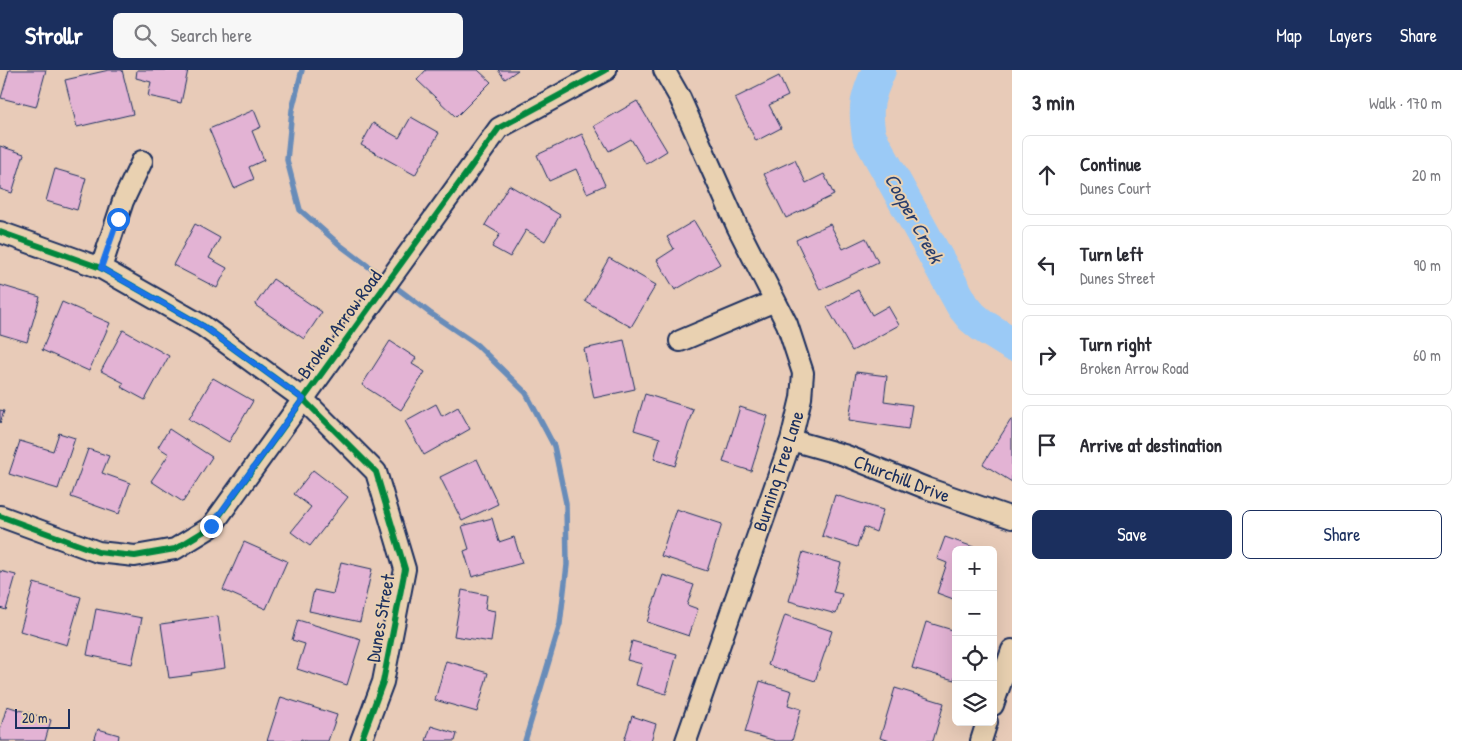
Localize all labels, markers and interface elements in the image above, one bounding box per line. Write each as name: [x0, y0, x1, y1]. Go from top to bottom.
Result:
search box: [113, 13, 463, 58]
text: Strollr: [25, 19, 83, 51]
icon: search: [131, 21, 159, 49]
text: Search here: [171, 22, 252, 48]
text: Map: [1276, 23, 1302, 48]
text: Layers: [1330, 23, 1372, 48]
text: Share: [1400, 23, 1437, 48]
text: 3 min: [1032, 88, 1075, 117]
text: Walk · 170 m: [1369, 92, 1442, 114]
text: Continue: [1080, 151, 1141, 177]
icon: ahead: [1033, 161, 1061, 189]
text: 20 m: [1412, 164, 1441, 186]
water label: Cooper Creek: [878, 168, 951, 269]
text: Dunes Court: [1080, 177, 1151, 199]
route start: [107, 208, 130, 231]
text: Turn left: [1080, 241, 1143, 267]
icon: left: [1033, 251, 1061, 279]
text: 90 m: [1413, 254, 1441, 276]
street label: Broken Arrow Road: [291, 264, 388, 384]
text: Dunes Street: [1080, 267, 1155, 289]
text: Turn right: [1080, 331, 1151, 357]
icon: right: [1033, 341, 1061, 369]
text: 60 m: [1413, 344, 1441, 366]
text: Broken Arrow Road: [1080, 357, 1189, 379]
street label: Burning Tree Lane: [746, 407, 810, 535]
icon: arrive: [1033, 431, 1061, 459]
text: Arrive at destination: [1080, 432, 1222, 458]
street label: Churchill Drive: [850, 448, 954, 508]
button: Save: [1032, 510, 1232, 559]
button: Share: [1242, 510, 1442, 559]
route end: [200, 515, 223, 538]
map controls: [952, 546, 997, 726]
button: +: [952, 546, 997, 591]
street label: Dunes Street: [359, 572, 401, 664]
button: −: [952, 591, 997, 636]
button: locate: [952, 636, 997, 681]
button: layers: [952, 681, 997, 726]
scale bar: [15, 706, 70, 729]
text: 20 m: [22, 708, 48, 727]

